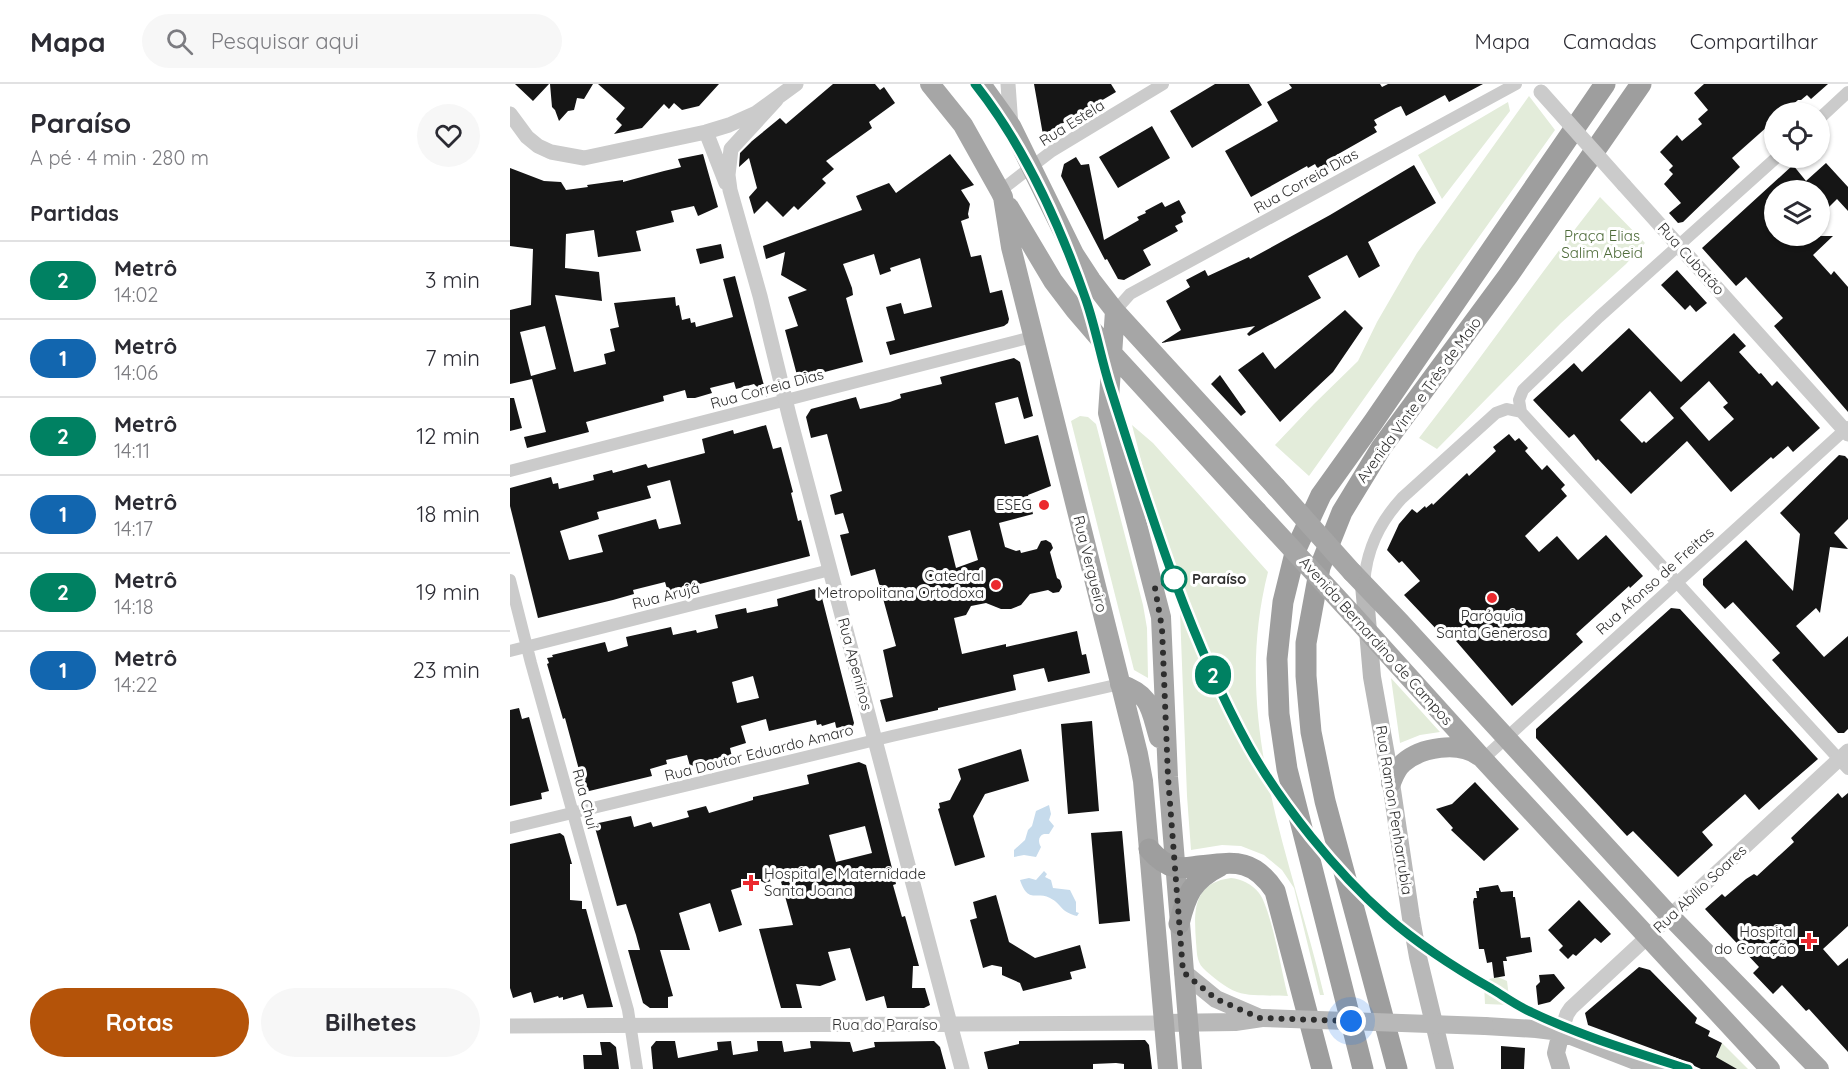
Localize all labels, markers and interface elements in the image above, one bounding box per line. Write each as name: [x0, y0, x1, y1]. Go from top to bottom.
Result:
search box: [142, 14, 562, 68]
text: Mapa: [30, 24, 106, 59]
icon: search: [163, 25, 196, 58]
text: Pesquisar aqui: [211, 27, 359, 55]
text: Mapa: [1475, 28, 1530, 54]
text: Camadas: [1563, 28, 1657, 54]
text: Compartilhar: [1690, 28, 1818, 54]
street label: Rua Estela: [1036, 95, 1108, 150]
map controls: [1764, 102, 1830, 246]
button: locate: [1764, 102, 1830, 168]
button: heart: [417, 104, 480, 167]
text: Paraíso: [30, 105, 131, 140]
street label: Rua Correia Dias: [1250, 144, 1361, 217]
text: A pé · 4 min · 280 m: [30, 145, 209, 170]
button: layers: [1764, 180, 1830, 246]
text: Partidas: [30, 199, 119, 227]
street label: Rua Cubatão: [1654, 218, 1729, 299]
park label: Praça Elias Salim Abeid: [1561, 226, 1643, 262]
text: Metrô: [114, 254, 177, 282]
text: 3 min: [425, 266, 480, 294]
text: 2: [57, 267, 69, 293]
text: 14:02: [114, 282, 158, 307]
street label: Avenida Vinte e Três de Maio: [1352, 313, 1485, 486]
text: Metrô: [114, 332, 177, 360]
text: 7 min: [425, 344, 480, 372]
text: 1: [59, 345, 67, 371]
text: 14:06: [114, 360, 158, 385]
street label: Rua Correia Dias: [708, 364, 826, 413]
text: Metrô: [114, 410, 177, 438]
text: 12 min: [416, 422, 480, 450]
text: 2: [57, 423, 69, 449]
text: 14:11: [114, 438, 150, 463]
text: Metrô: [114, 488, 177, 516]
place label: ESEG: [996, 495, 1032, 514]
marker: ESEG: [1037, 498, 1051, 512]
text: 18 min: [416, 500, 480, 528]
text: 1: [59, 501, 67, 527]
street label: Rua Vergueiro: [1069, 513, 1112, 614]
text: 14:17: [114, 516, 153, 541]
street label: Rua Afonso de Freitas: [1592, 523, 1718, 639]
street label: Avenida Bernardino de Campos: [1296, 552, 1457, 729]
text: Metrô: [114, 566, 177, 594]
place label: Catedral Metropolitana Ortodoxa: [817, 566, 984, 602]
marker: Paraíso: [1161, 566, 1187, 592]
place label: Paraíso: [1192, 569, 1246, 588]
text: 19 min: [416, 578, 480, 606]
street label: Rua Arujá: [630, 578, 702, 613]
marker: Catedral Metropolitana Ortodoxa: [989, 578, 1003, 592]
text: 2: [57, 579, 69, 605]
marker: Paróquia Santa Generosa: [1485, 591, 1499, 605]
text: 14:18: [114, 594, 154, 619]
place label: Paróquia Santa Generosa: [1436, 606, 1548, 642]
street label: Rua Apeninos: [834, 615, 877, 712]
text: Metrô: [114, 644, 177, 672]
text: 23 min: [413, 656, 480, 684]
line badge: 2: [1194, 656, 1232, 694]
text: 1: [59, 657, 67, 683]
text: 2: [1207, 662, 1219, 688]
text: 14:22: [114, 672, 158, 697]
street label: Rua Doutor Eduardo Amaro: [662, 720, 855, 785]
street label: Rua Ramon Penharrubia: [1372, 724, 1417, 896]
street label: Rua Chuí: [568, 767, 603, 832]
street label: Rua Abílio Soares: [1649, 840, 1750, 937]
place label: Hospital e Maternidade Santa Joana: [764, 864, 926, 900]
marker: Hospital e Maternidade Santa Joana: [742, 874, 760, 892]
place label: Hospital do Coração: [1714, 922, 1796, 958]
marker: Hospital do Coração: [1800, 932, 1818, 950]
button: Rotas: [30, 988, 249, 1057]
button: Bilhetes: [261, 988, 480, 1057]
your location: [1336, 1006, 1366, 1036]
street label: Rua do Paraíso: [832, 1015, 938, 1034]

